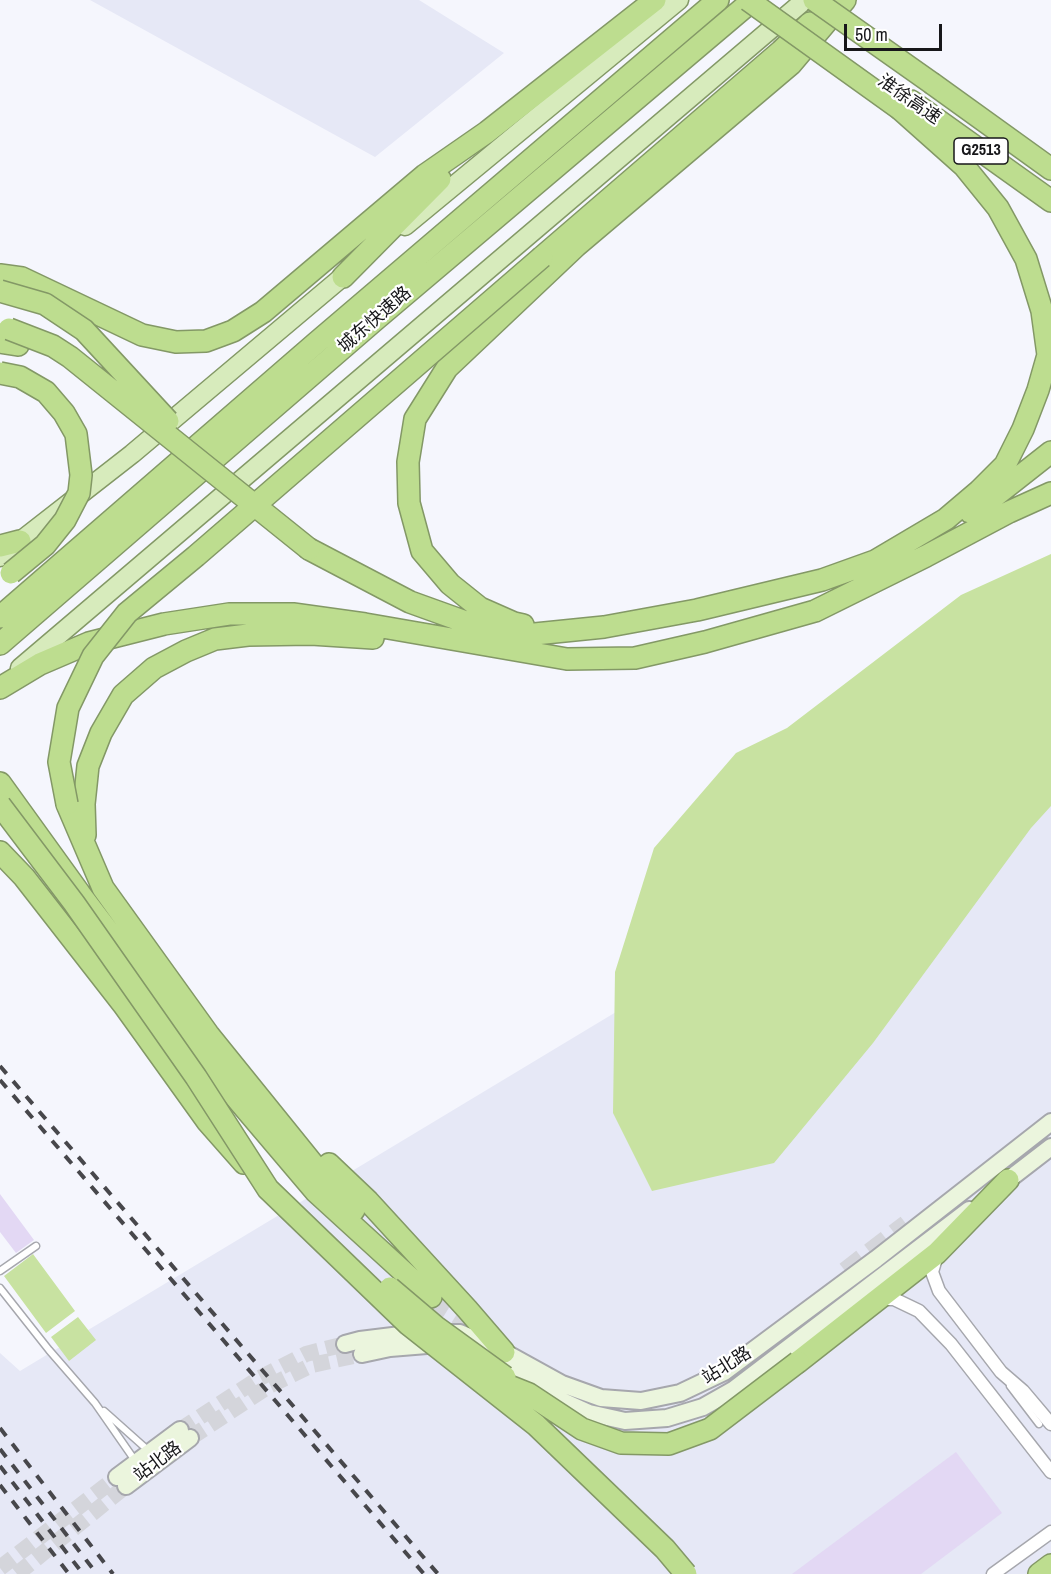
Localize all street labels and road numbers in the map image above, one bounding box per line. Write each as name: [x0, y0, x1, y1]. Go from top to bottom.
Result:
street label: 淮徐高速: [873, 71, 945, 129]
road number: G2513: [954, 138, 1008, 164]
street label: 城东快速路: [334, 282, 416, 358]
street label: 站北路: [698, 1343, 756, 1389]
street label: 站北路: [130, 1437, 186, 1487]

